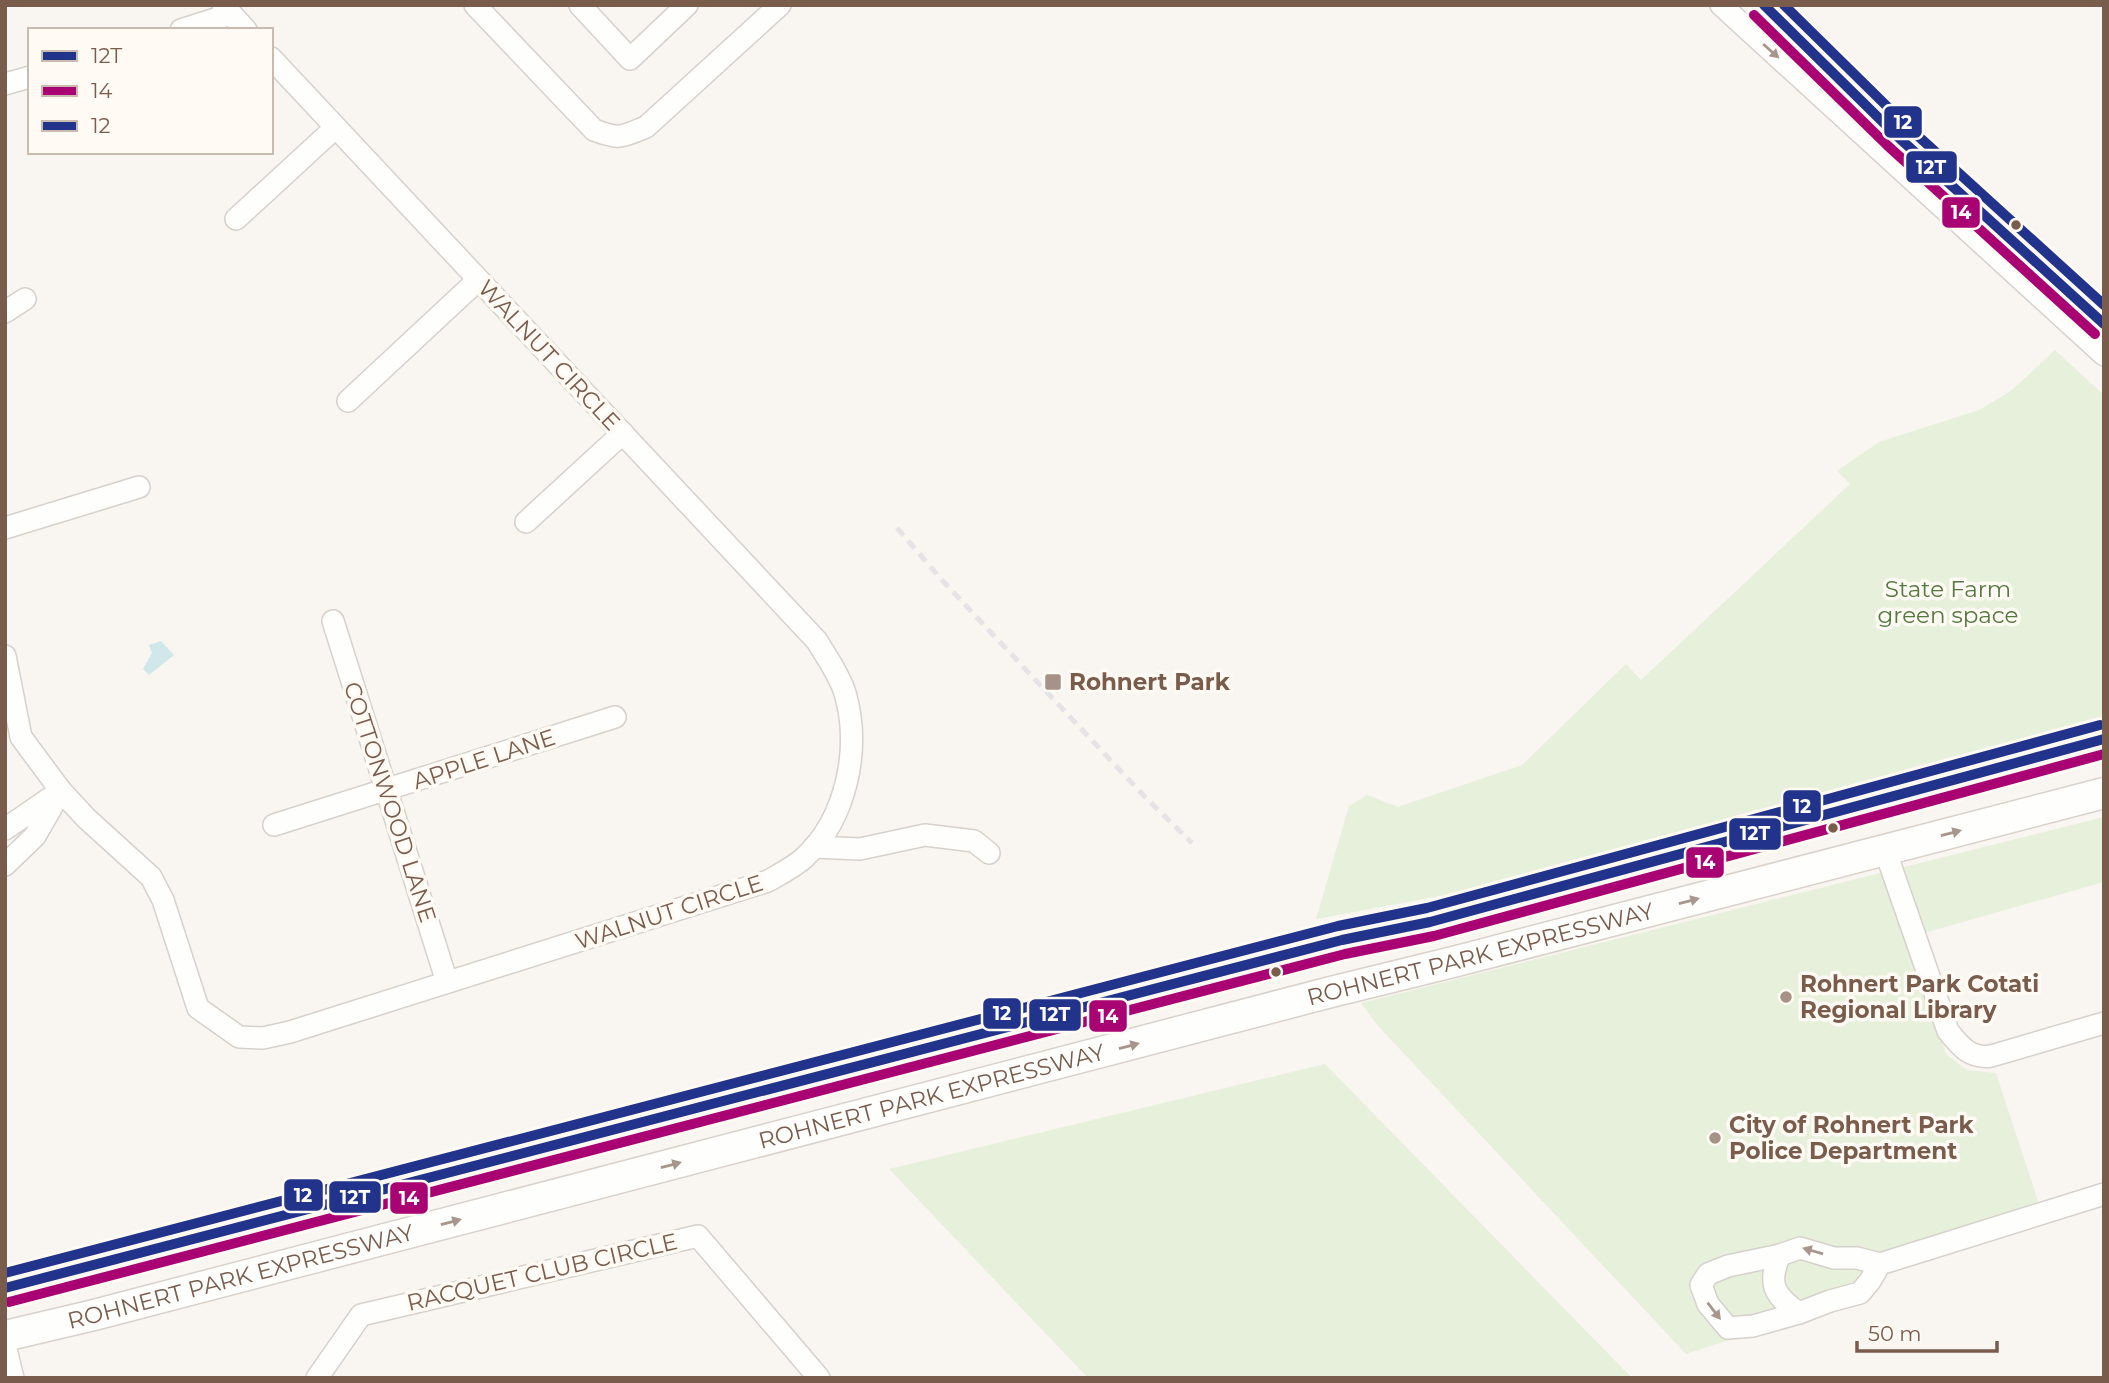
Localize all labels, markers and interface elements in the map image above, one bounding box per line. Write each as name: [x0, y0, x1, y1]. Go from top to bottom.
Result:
legend: [28, 28, 273, 154]
text: 12T: [91, 43, 122, 68]
one-way arrow: [1762, 43, 1780, 59]
text: 14: [91, 78, 113, 103]
line badge: 12: [1883, 105, 1923, 139]
text: 12: [1894, 111, 1912, 134]
text: 12: [91, 113, 111, 138]
line badge: 12T: [1905, 150, 1958, 184]
text: 12T: [1916, 156, 1946, 179]
line badge: 14: [1941, 196, 1981, 229]
text: 14: [1951, 201, 1971, 224]
unlabelled marker: [2009, 218, 2023, 232]
street label: WALNUT CIRCLE: [472, 274, 626, 436]
park label: State Farm green space: [1878, 575, 2019, 629]
place label: Rohnert Park: [1069, 668, 1231, 696]
marker: Rohnert Park: [1043, 672, 1063, 692]
street label: COTTONWOOD LANE: [338, 678, 442, 926]
street label: APPLE LANE: [409, 723, 559, 795]
line badge: 12: [1782, 789, 1822, 823]
text: 12: [1793, 795, 1811, 818]
line badge: 12T: [1728, 817, 1782, 851]
unlabelled marker: [1826, 821, 1840, 835]
text: 12T: [1740, 822, 1770, 845]
one-way arrow: [1941, 827, 1963, 838]
line badge: 14: [1685, 846, 1725, 879]
text: 14: [1695, 851, 1715, 874]
street label: WALNUT CIRCLE: [572, 868, 766, 956]
one-way arrow: [1679, 895, 1701, 906]
street label: ROHNERT PARK EXPRESSWAY: [1304, 896, 1657, 1012]
unlabelled marker: [1269, 965, 1283, 979]
place label: Rohnert Park Cotati Regional Library: [1800, 970, 2039, 1024]
marker: Rohnert Park Cotati Regional Library: [1778, 989, 1794, 1005]
line badge: 12: [982, 997, 1022, 1030]
line badge: 12T: [1028, 998, 1082, 1032]
line badge: 14: [1088, 999, 1128, 1033]
text: 12: [993, 1002, 1011, 1025]
text: 12T: [1040, 1003, 1070, 1026]
text: 14: [1098, 1005, 1118, 1028]
street label: ROHNERT PARK EXPRESSWAY: [755, 1038, 1108, 1155]
one-way arrow: [1118, 1040, 1140, 1051]
place label: City of Rohnert Park Police Department: [1729, 1111, 1974, 1165]
marker: City of Rohnert Park Police Department: [1707, 1130, 1723, 1146]
one-way arrow: [660, 1159, 682, 1170]
line badge: 12: [283, 1178, 324, 1212]
line badge: 12T: [328, 1180, 382, 1214]
line badge: 14: [389, 1181, 429, 1215]
text: 12: [294, 1184, 312, 1207]
text: 12T: [340, 1186, 370, 1209]
text: 14: [399, 1187, 419, 1210]
one-way arrow: [440, 1216, 462, 1227]
street label: ROHNERT PARK EXPRESSWAY: [65, 1218, 417, 1335]
street label: RACQUET CLUB CIRCLE: [404, 1227, 680, 1317]
one-way arrow: [1803, 1246, 1824, 1256]
one-way arrow: [1707, 1302, 1722, 1320]
scale bar: [1857, 1310, 1997, 1354]
text: 50 m: [1868, 1321, 1922, 1346]

